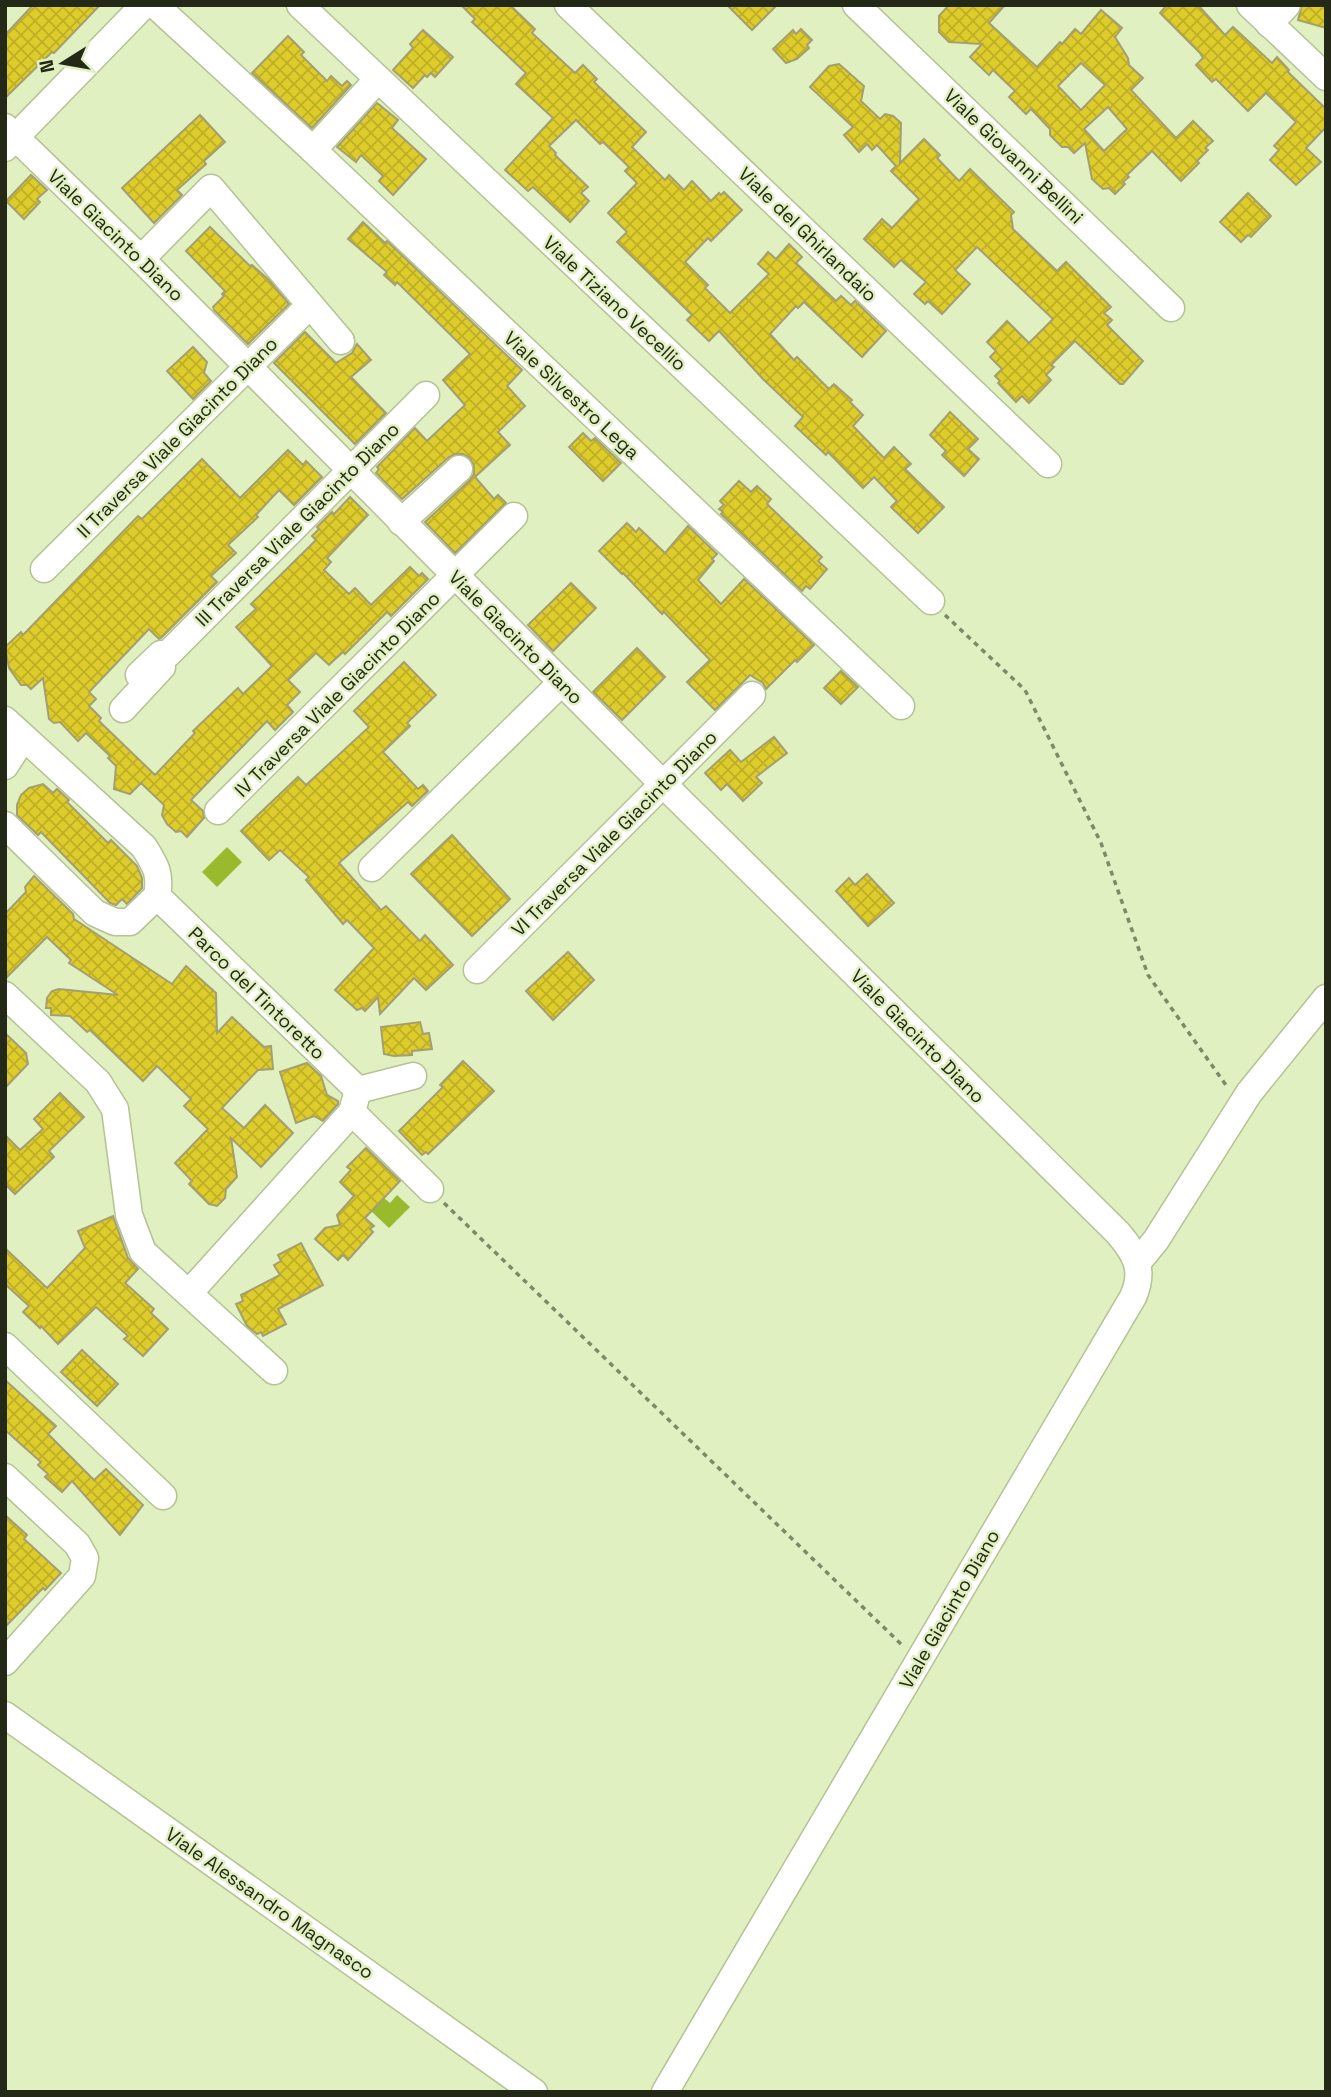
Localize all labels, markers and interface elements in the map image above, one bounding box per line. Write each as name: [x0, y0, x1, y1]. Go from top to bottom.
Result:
north arrow: [28, 28, 98, 98]
text: N: [33, 58, 60, 75]
street label: Viale Giovanni Bellini: [939, 83, 1089, 229]
street label: Viale del Ghirlandaio: [733, 161, 882, 307]
street label: Viale Giacinto Diano: [42, 164, 189, 307]
street label: Viale Tiziano Vecellio: [538, 230, 692, 376]
street label: Viale Silvestro Lega: [498, 326, 645, 465]
street label: II Traversa Viale Giacinto Diano: [72, 332, 283, 543]
street label: III Traversa Viale Giacinto Diano: [190, 417, 405, 632]
street label: Viale Giacinto Diano: [443, 565, 588, 710]
street label: IV Traversa Viale Giacinto Diano: [229, 586, 446, 803]
street label: VI Traversa Viale Giacinto Diano: [506, 725, 723, 942]
street label: Parco del Tintoretto: [183, 921, 331, 1065]
street label: Viale Giacinto Diano: [845, 964, 990, 1109]
street label: Viale Giacinto Diano: [894, 1525, 1005, 1693]
street label: Viale Alessandro Magnasco: [161, 1822, 379, 1985]

